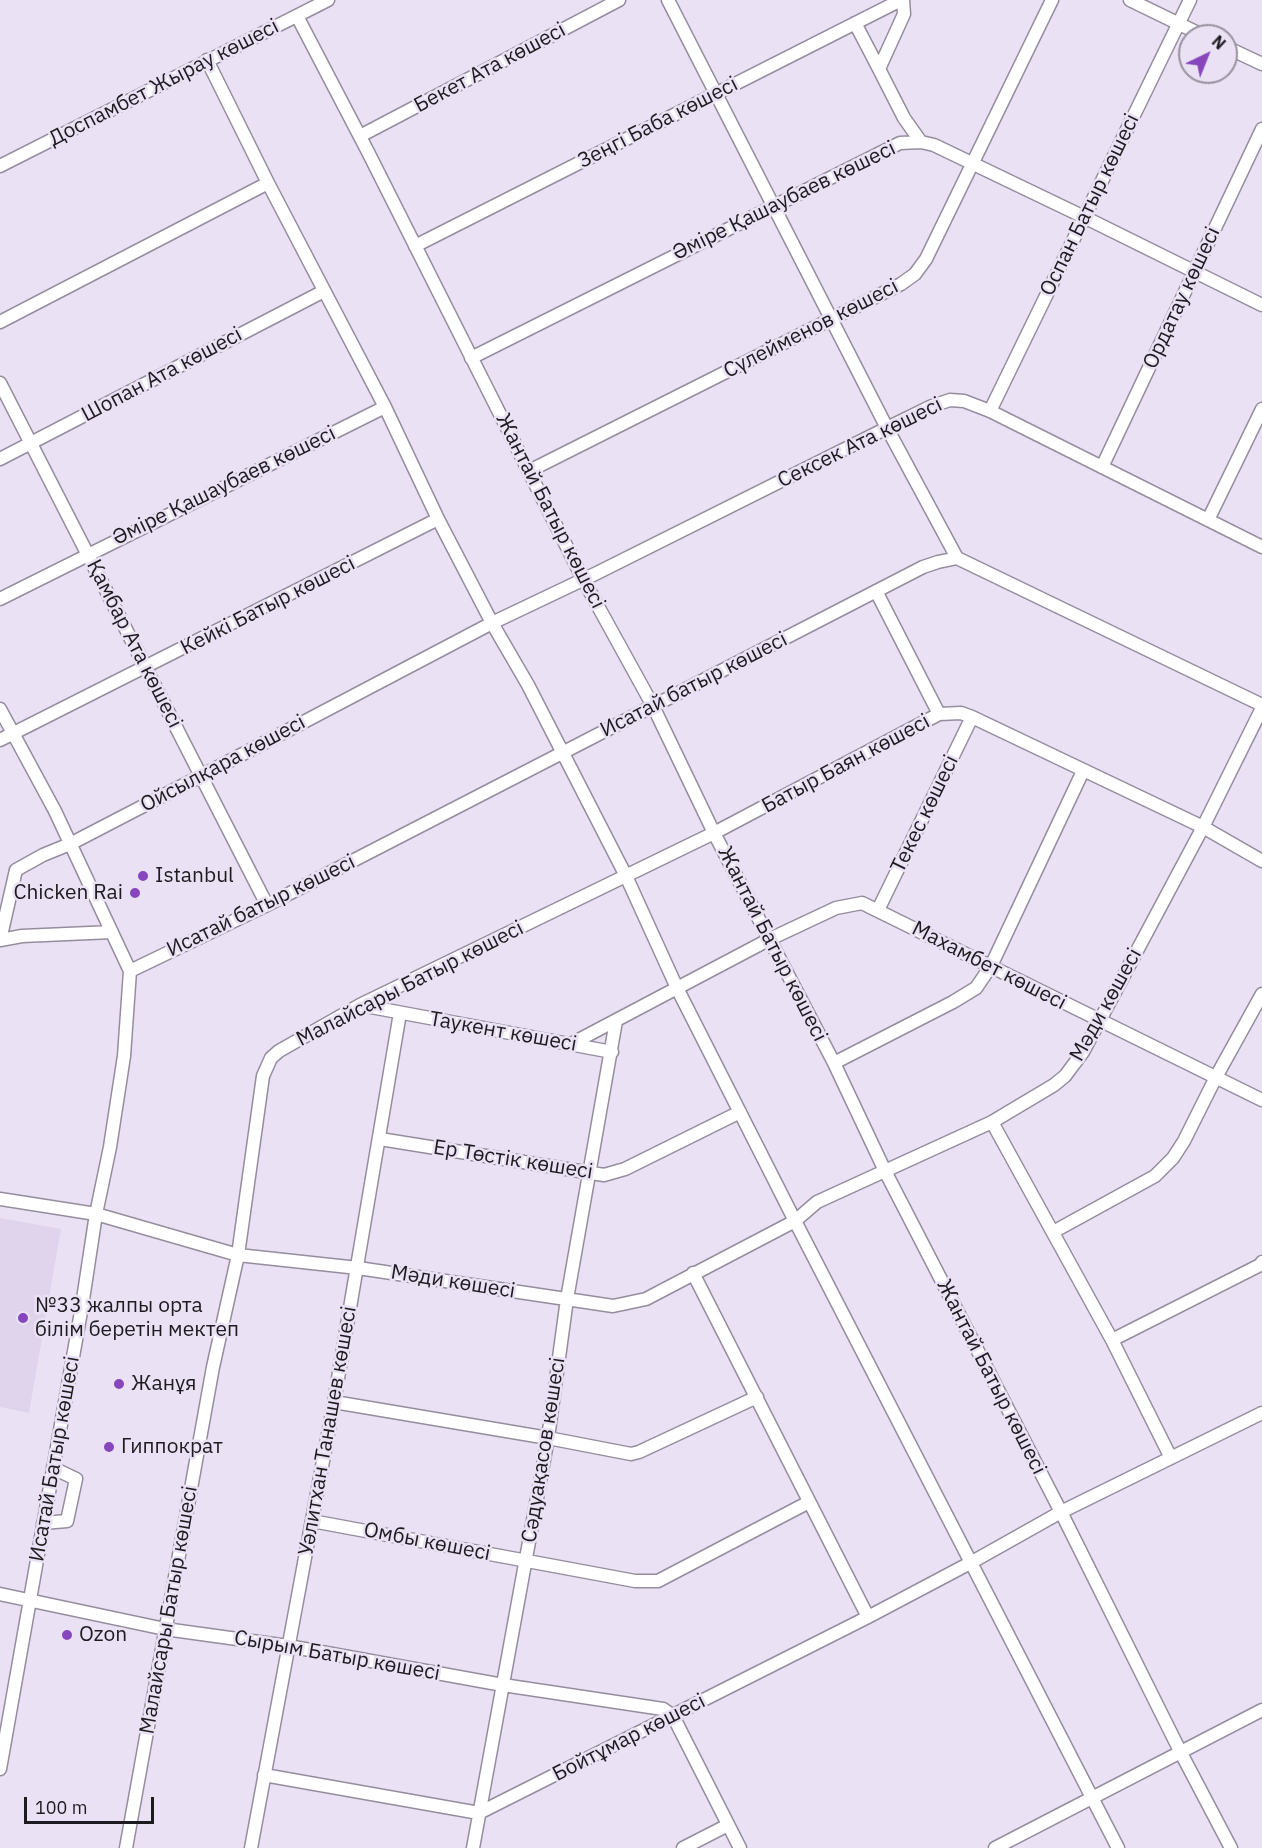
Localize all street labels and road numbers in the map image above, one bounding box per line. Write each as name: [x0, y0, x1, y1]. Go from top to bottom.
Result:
street label: Доспамбет Жырау көшесі: [45, 14, 283, 152]
street label: Бекет Ата көшесі: [410, 18, 570, 118]
street label: Зеңгі Баба көшесі: [574, 72, 742, 174]
street label: Оспан Батыр көшесі: [1035, 110, 1145, 300]
street label: Әміре Қашаубаев көшесі: [668, 136, 900, 266]
street label: Ордатау көшесі: [1138, 223, 1226, 373]
street label: Сүлейменов көшесі: [719, 274, 903, 384]
street label: Шопан Ата көшесі: [78, 322, 246, 428]
street label: Сексек Ата көшесі: [774, 392, 946, 494]
street label: Жантай Батыр көшесі: [490, 409, 610, 613]
street label: Әміре Қашаубаев көшесі: [108, 421, 340, 551]
street label: Кейкі Батыр көшесі: [177, 551, 359, 661]
street label: Қамбар Ата көшесі: [81, 556, 187, 732]
street label: Исатай батыр көшесі: [596, 627, 792, 743]
street label: Батыр Баян көшесі: [758, 709, 934, 819]
street label: Ойсылқара көшесі: [136, 710, 310, 818]
street label: Текес көшесі: [886, 751, 964, 877]
street label: Жантай Батыр көшесі: [712, 842, 832, 1046]
street label: Исатай батыр көшесі: [163, 849, 359, 963]
street label: Малайсары Батыр көшесі: [292, 916, 528, 1052]
street label: Махамбет көшесі: [908, 916, 1070, 1016]
street label: Мәди көшесі: [1065, 944, 1147, 1066]
street label: Таукент көшесі: [427, 1007, 579, 1057]
street label: Ер Төстік көшесі: [431, 1135, 595, 1185]
street label: Мәди көшесі: [389, 1260, 517, 1304]
street label: Жантай Батыр көшесі: [931, 1275, 1051, 1479]
street label: Уәлитхан Танашев көшесі: [294, 1304, 362, 1558]
street label: Исатай Батыр көшесі: [25, 1354, 85, 1564]
street label: Сәдуақасов көшесі: [517, 1356, 571, 1544]
street label: Малайсары Батыр көшесі: [135, 1484, 203, 1736]
street label: Омбы көшесі: [361, 1517, 493, 1567]
street label: Сырым Батыр көшесі: [232, 1625, 442, 1687]
street label: Бойтұмар көшесі: [548, 1689, 710, 1787]

